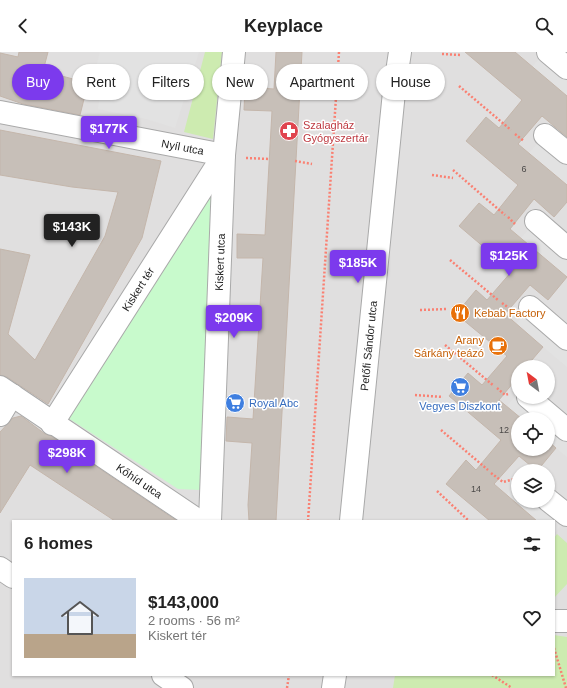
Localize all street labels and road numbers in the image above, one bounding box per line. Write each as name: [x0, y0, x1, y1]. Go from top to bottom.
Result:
street label: Nyíl utca: [160, 137, 206, 157]
street label: Kiskert utca: [213, 232, 227, 291]
street label: Kiskert tér: [120, 265, 157, 313]
street label: Petőfi Sándor utca: [358, 299, 379, 392]
street label: Kőhíd utca: [114, 461, 165, 501]

